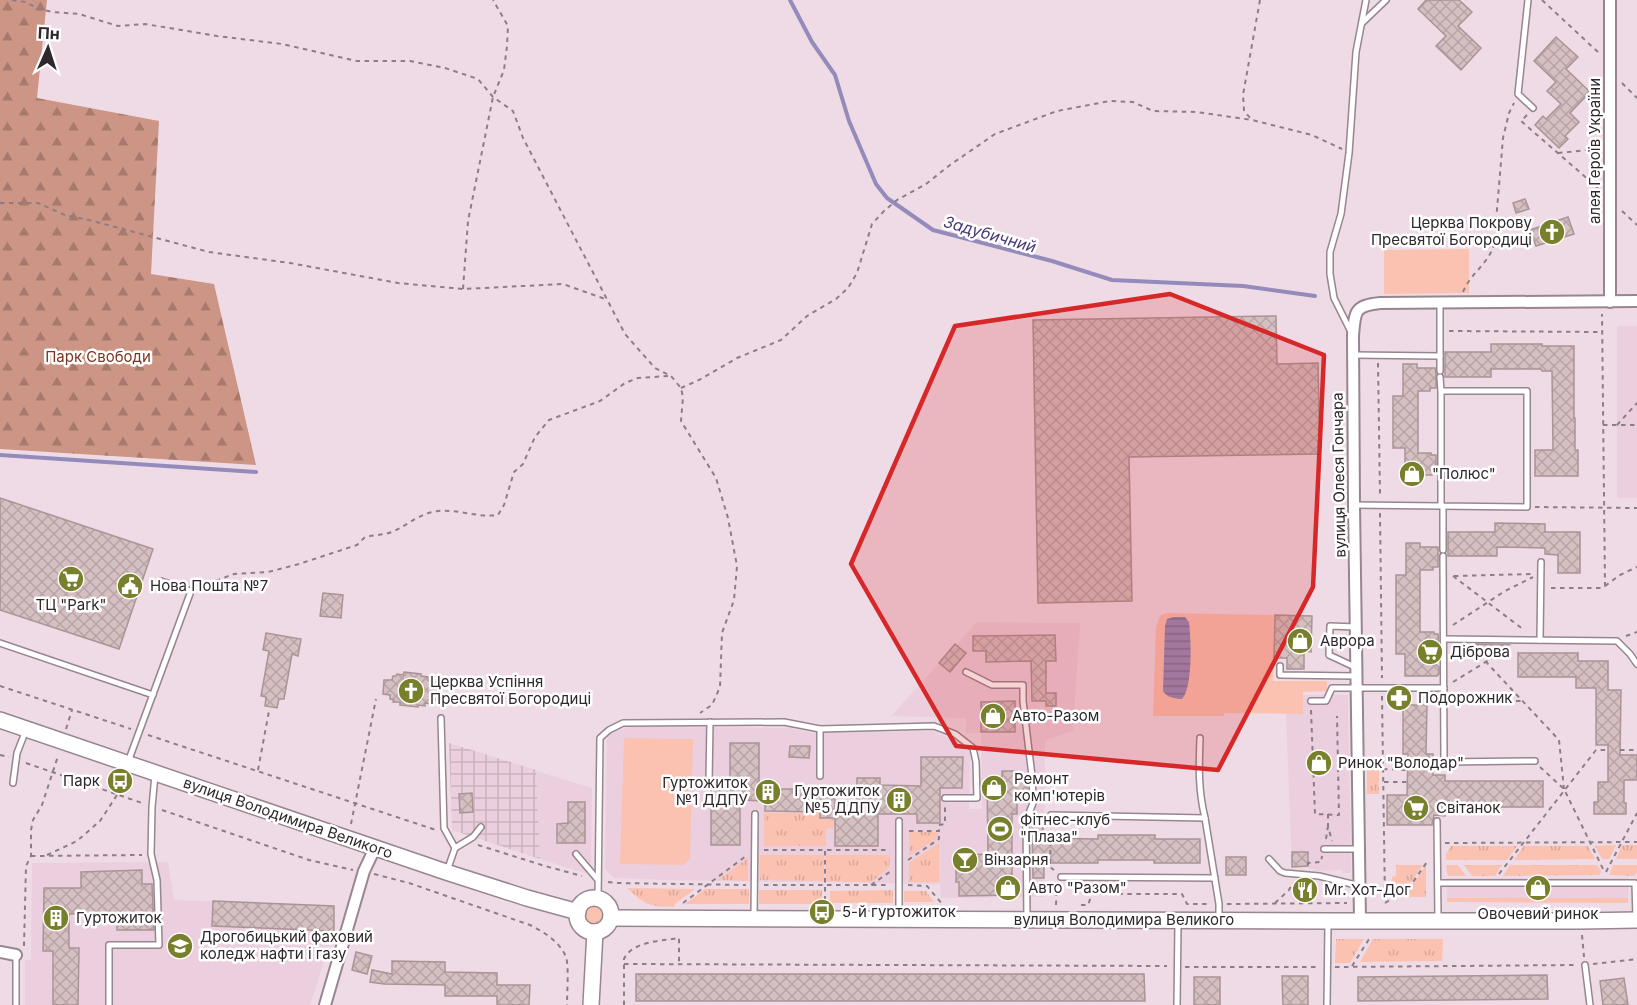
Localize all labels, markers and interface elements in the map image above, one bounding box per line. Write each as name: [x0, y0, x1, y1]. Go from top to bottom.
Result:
north arrow: [18, 18, 78, 78]
text: Пн: [37, 22, 60, 44]
street label: алея Героїв України: [1585, 78, 1604, 224]
water label: Задубичний: [941, 211, 1039, 257]
place label: Церква Покрову Пресвятої Богородиці: [1371, 213, 1533, 249]
church icon: Церква Покрову Пресвятої Богородиці: [1537, 217, 1567, 247]
park label: Парк Свободи: [45, 347, 151, 366]
street label: вулиця Олеся Гончара: [1328, 392, 1349, 558]
shop icon: "Полюс": [1397, 459, 1427, 489]
place label: "Полюс": [1432, 464, 1496, 483]
supermarket icon: ТЦ "Park": [56, 564, 86, 594]
public building icon: Нова Пошта №7: [115, 571, 145, 601]
place label: Нова Пошта №7: [150, 576, 268, 595]
place label: ТЦ "Park": [36, 595, 106, 614]
shop icon: Аврора: [1285, 626, 1315, 656]
place label: Аврора: [1320, 631, 1375, 650]
supermarket icon: Діброва: [1415, 637, 1445, 667]
place label: Діброва: [1450, 642, 1510, 661]
place label: Церква Успіння Пресвятої Богородиці: [430, 672, 591, 708]
church icon: Церква Успіння Пресвятої Богородиці: [396, 676, 426, 706]
pharmacy icon: Подорожник: [1384, 683, 1414, 713]
place label: Подорожник: [1418, 688, 1512, 707]
shop icon: Авто-Разом: [978, 701, 1008, 731]
place label: Авто-Разом: [1012, 706, 1099, 725]
shop icon: Ринок "Володар": [1304, 748, 1334, 778]
place label: Ринок "Володар": [1338, 753, 1464, 772]
bus stop icon: Парк: [105, 766, 135, 796]
place label: Ремонт комп'ютерів: [1014, 769, 1105, 805]
place label: Парк: [63, 771, 100, 790]
street label: вулиця Володимира Великого: [181, 773, 395, 862]
place label: Гуртожиток №1 ДДПУ: [662, 773, 749, 809]
shop icon: Ремонт комп'ютерів: [979, 773, 1009, 803]
building icon: Гуртожиток №1 ДДПУ: [753, 777, 783, 807]
place label: Гуртожиток №5 ДДПУ: [794, 781, 881, 817]
building icon: Гуртожиток №5 ДДПУ: [884, 785, 914, 815]
supermarket icon: Світанок: [1401, 793, 1431, 823]
place label: Світанок: [1436, 798, 1500, 817]
place label: Фітнес-клуб "Плаза": [1020, 810, 1110, 846]
sports icon: Фітнес-клуб "Плаза": [985, 814, 1015, 844]
bar icon: Вінзарня: [950, 845, 980, 875]
place label: Вінзарня: [984, 850, 1049, 869]
shop icon: Авто "Разом": [993, 873, 1023, 903]
shop icon: Овочевий ринок: [1523, 873, 1553, 903]
restaurant icon: Mr. Хот-Дог: [1290, 875, 1320, 905]
place label: Авто "Разом": [1028, 878, 1127, 897]
place label: Mr. Хот-Дог: [1324, 880, 1411, 899]
bus stop icon: 5-й гуртожиток: [807, 897, 837, 927]
place label: 5-й гуртожиток: [842, 902, 956, 921]
building icon: Гуртожиток: [41, 903, 71, 933]
place label: Овочевий ринок: [1478, 904, 1598, 923]
place label: Гуртожиток: [76, 908, 162, 927]
street label: вулиця Володимира Великого: [1014, 910, 1234, 929]
place label: Дрогобицький фаховий коледж нафти і газу: [200, 927, 373, 963]
school or university icon: Дрогобицький фаховий коледж нафти і газу: [165, 931, 195, 961]

